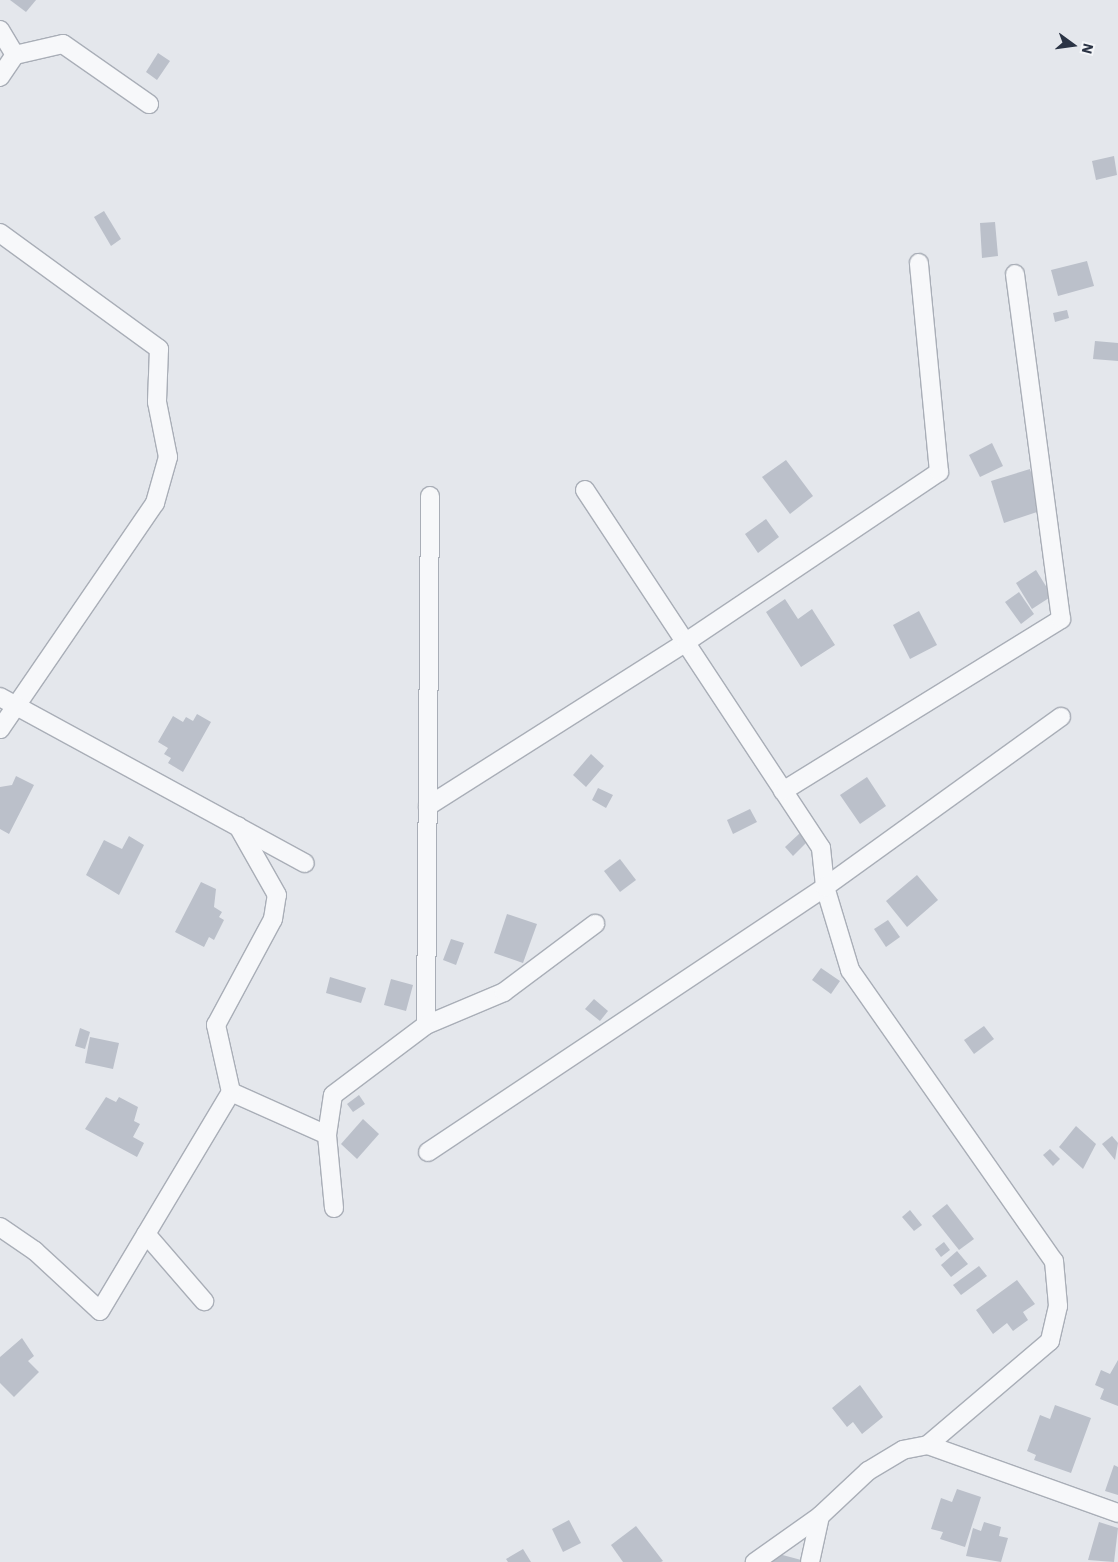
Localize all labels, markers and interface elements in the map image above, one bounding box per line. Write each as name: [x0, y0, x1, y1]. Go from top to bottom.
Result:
north arrow: [1048, 20, 1098, 70]
text: N: [1078, 42, 1098, 56]

